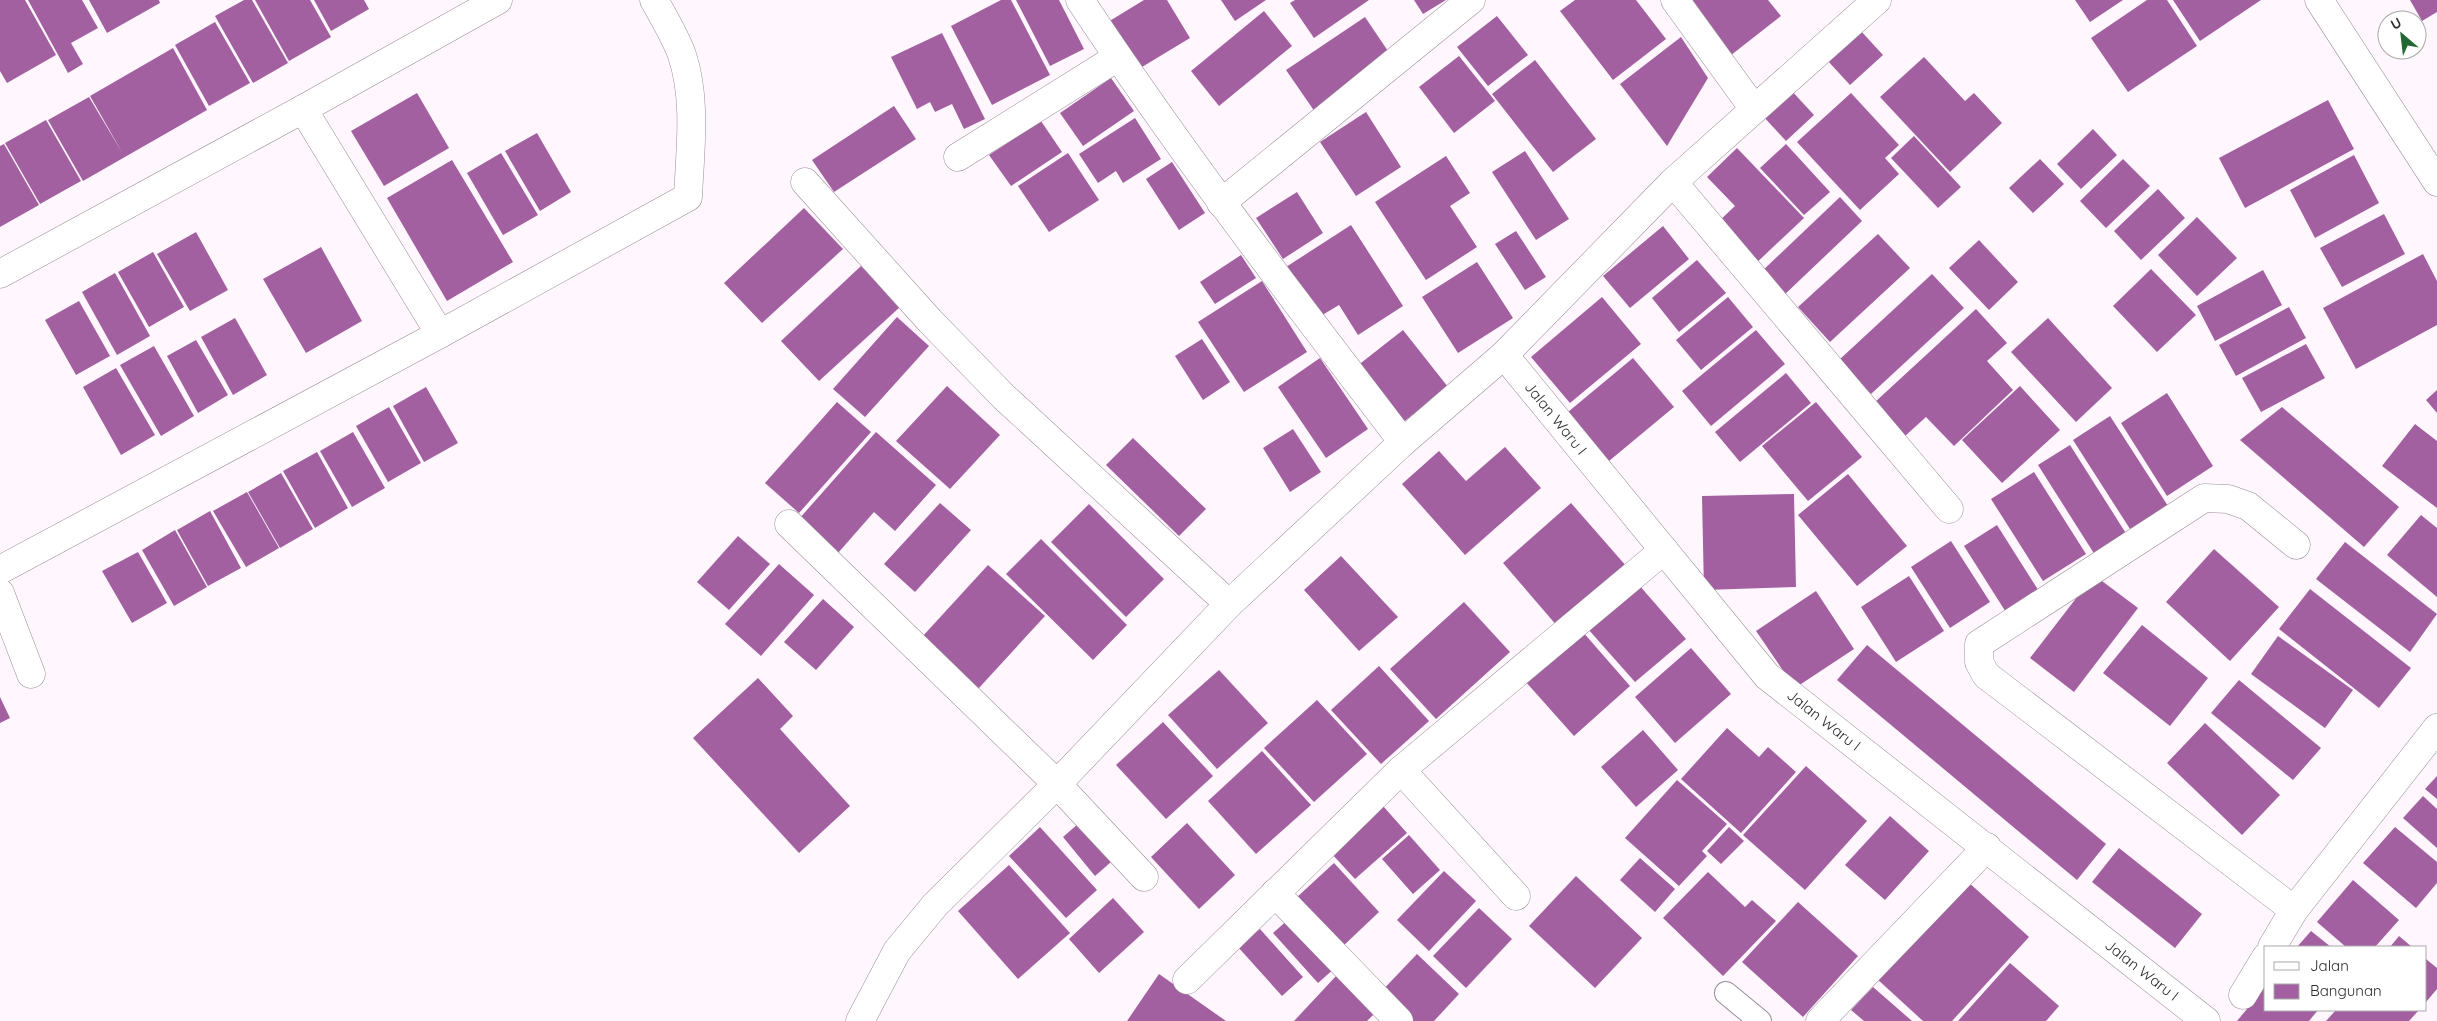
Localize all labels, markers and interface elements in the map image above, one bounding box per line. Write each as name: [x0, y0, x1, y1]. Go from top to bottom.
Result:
north arrow: [2377, 10, 2427, 60]
text: U: [2387, 13, 2404, 34]
street label: Jalan Waru I: [1521, 378, 1591, 458]
street label: Jalan Waru I: [1783, 685, 1865, 755]
street label: Jalan Waru I: [2101, 935, 2183, 1005]
legend: [2264, 946, 2427, 1011]
text: Jalan: [2310, 956, 2349, 975]
text: Bangunan: [2310, 981, 2382, 1000]

